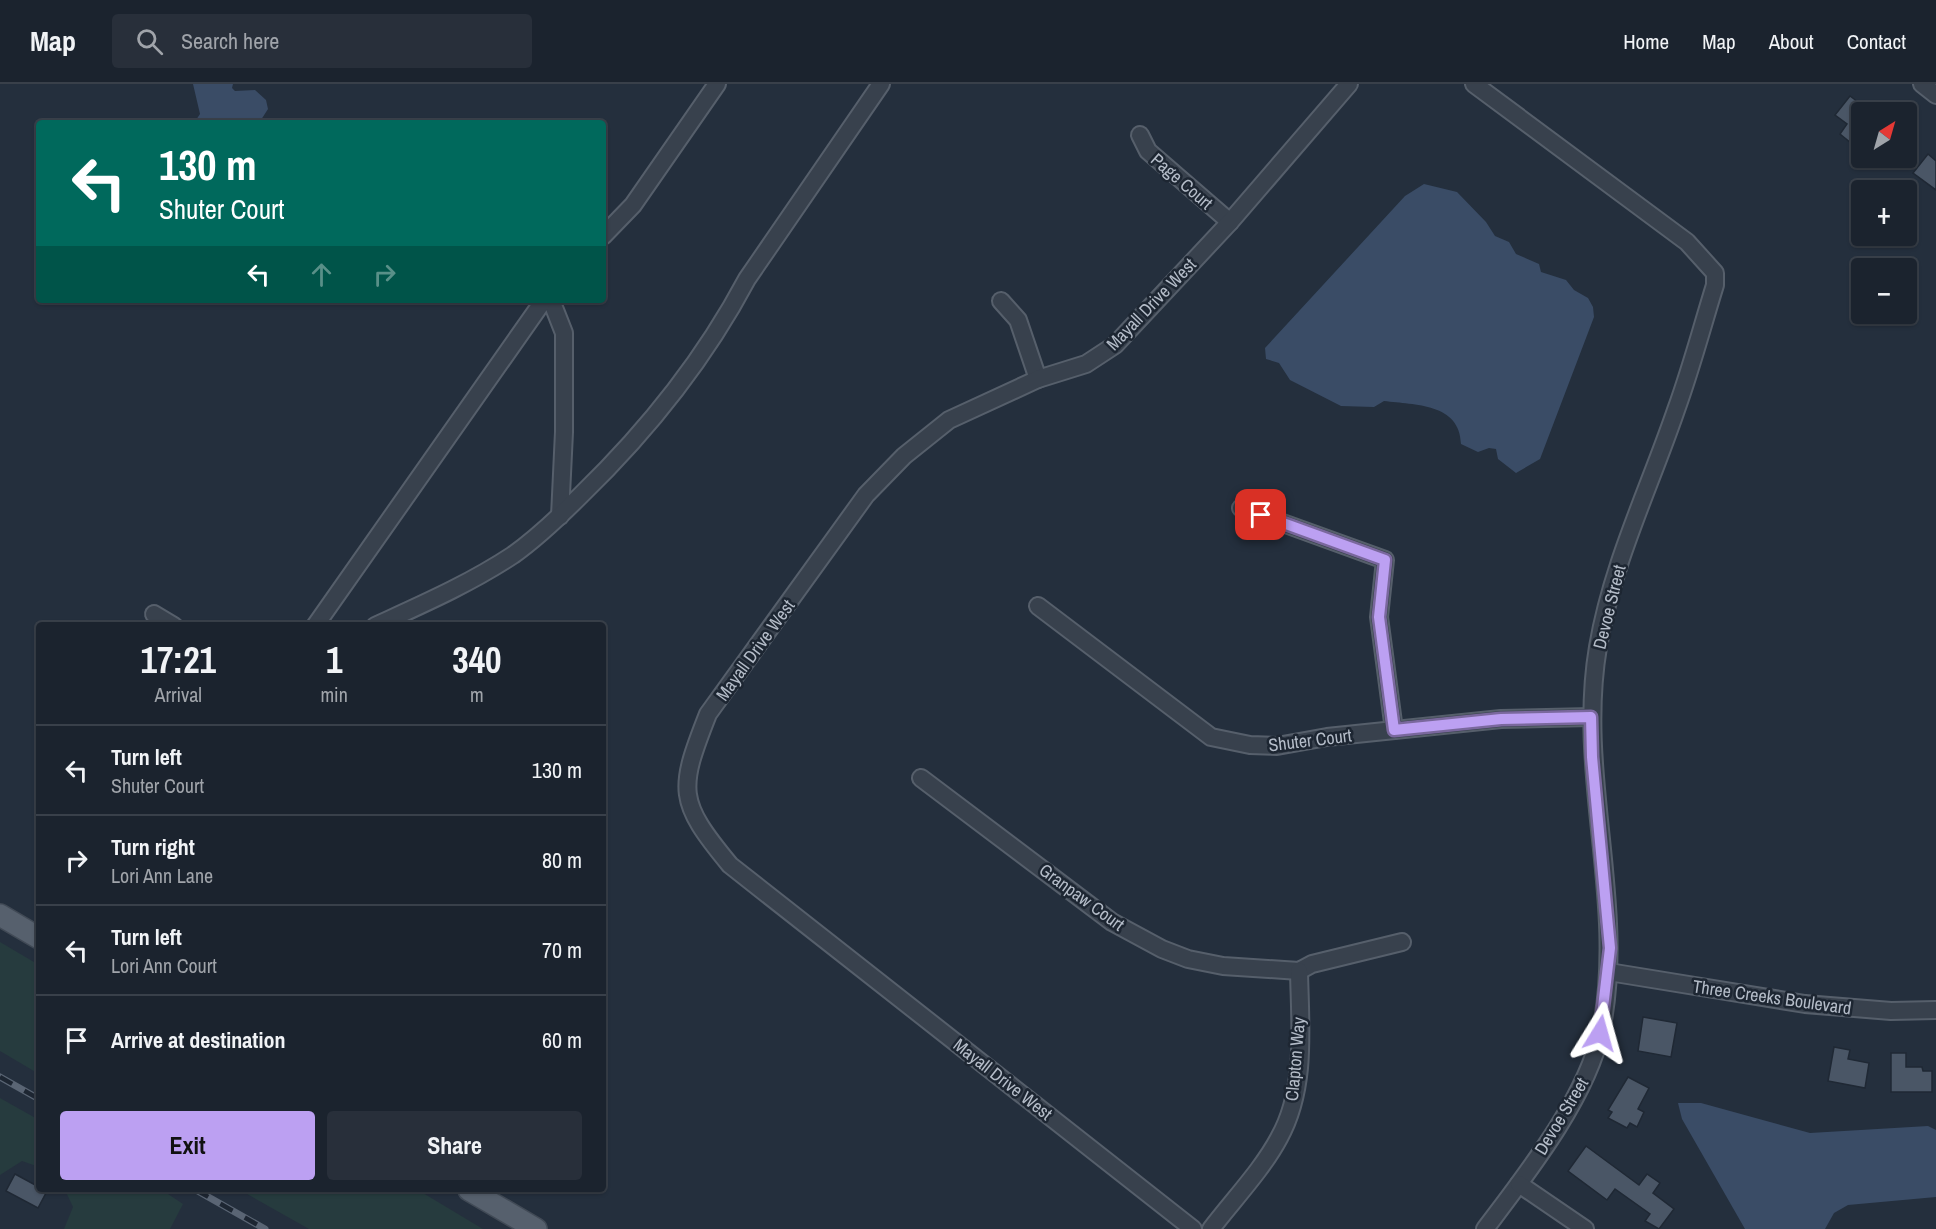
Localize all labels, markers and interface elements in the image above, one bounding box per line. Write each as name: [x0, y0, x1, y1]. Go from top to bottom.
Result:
search box: [112, 14, 532, 68]
text: Map: [30, 22, 76, 60]
icon: search: [133, 25, 166, 58]
text: Search here: [181, 26, 279, 56]
text: Home: [1623, 27, 1669, 56]
text: Map: [1702, 27, 1736, 56]
text: About: [1769, 27, 1814, 56]
text: Contact: [1847, 27, 1906, 56]
north arrow: [1851, 102, 1917, 168]
map controls: [1851, 102, 1917, 324]
text: 130 m: [159, 137, 257, 193]
icon: left: [60, 144, 138, 222]
street label: Page Court: [1146, 147, 1218, 215]
button: +: [1851, 180, 1917, 246]
text: Shuter Court: [159, 191, 285, 227]
street label: Mayall Drive West: [1101, 252, 1201, 356]
icon: left: [242, 258, 275, 291]
icon: ahead: [305, 258, 338, 291]
icon: right: [368, 258, 401, 291]
button: −: [1851, 258, 1917, 324]
pin: [1235, 489, 1286, 540]
icon: arrive: [1244, 498, 1277, 531]
street label: Devoe Street: [1586, 562, 1632, 652]
street label: Mayall Drive West: [710, 594, 800, 706]
text: 17:21: [140, 636, 216, 684]
text: 1: [326, 636, 342, 684]
text: 340: [452, 636, 502, 684]
text: Arrival: [155, 681, 202, 708]
text: min: [320, 681, 348, 708]
text: m: [470, 681, 484, 708]
street label: Shuter Court: [1267, 722, 1353, 758]
text: Turn left: [111, 742, 182, 772]
icon: left: [60, 754, 93, 787]
text: 130 m: [532, 755, 582, 785]
text: Shuter Court: [111, 772, 204, 799]
text: Turn right: [111, 832, 195, 862]
icon: right: [60, 844, 93, 877]
text: 80 m: [542, 845, 582, 875]
street label: Granpaw Court: [1034, 857, 1130, 937]
text: Lori Ann Lane: [111, 862, 213, 889]
text: Turn left: [111, 922, 182, 952]
icon: left: [60, 934, 93, 967]
text: 70 m: [542, 935, 582, 965]
text: Lori Ann Court: [111, 952, 217, 979]
street label: Three Creeks Boulevard: [1691, 973, 1853, 1021]
position arrow: [1568, 1001, 1632, 1065]
street label: Clapton Way: [1279, 1015, 1311, 1102]
icon: arrive: [60, 1024, 93, 1057]
text: Arrive at destination: [111, 1025, 285, 1055]
text: 60 m: [542, 1025, 582, 1055]
street label: Mayall Drive West: [948, 1032, 1058, 1126]
street label: Devoe Street: [1528, 1073, 1594, 1159]
button: Exit: [60, 1111, 315, 1180]
button: Share: [327, 1111, 582, 1180]

